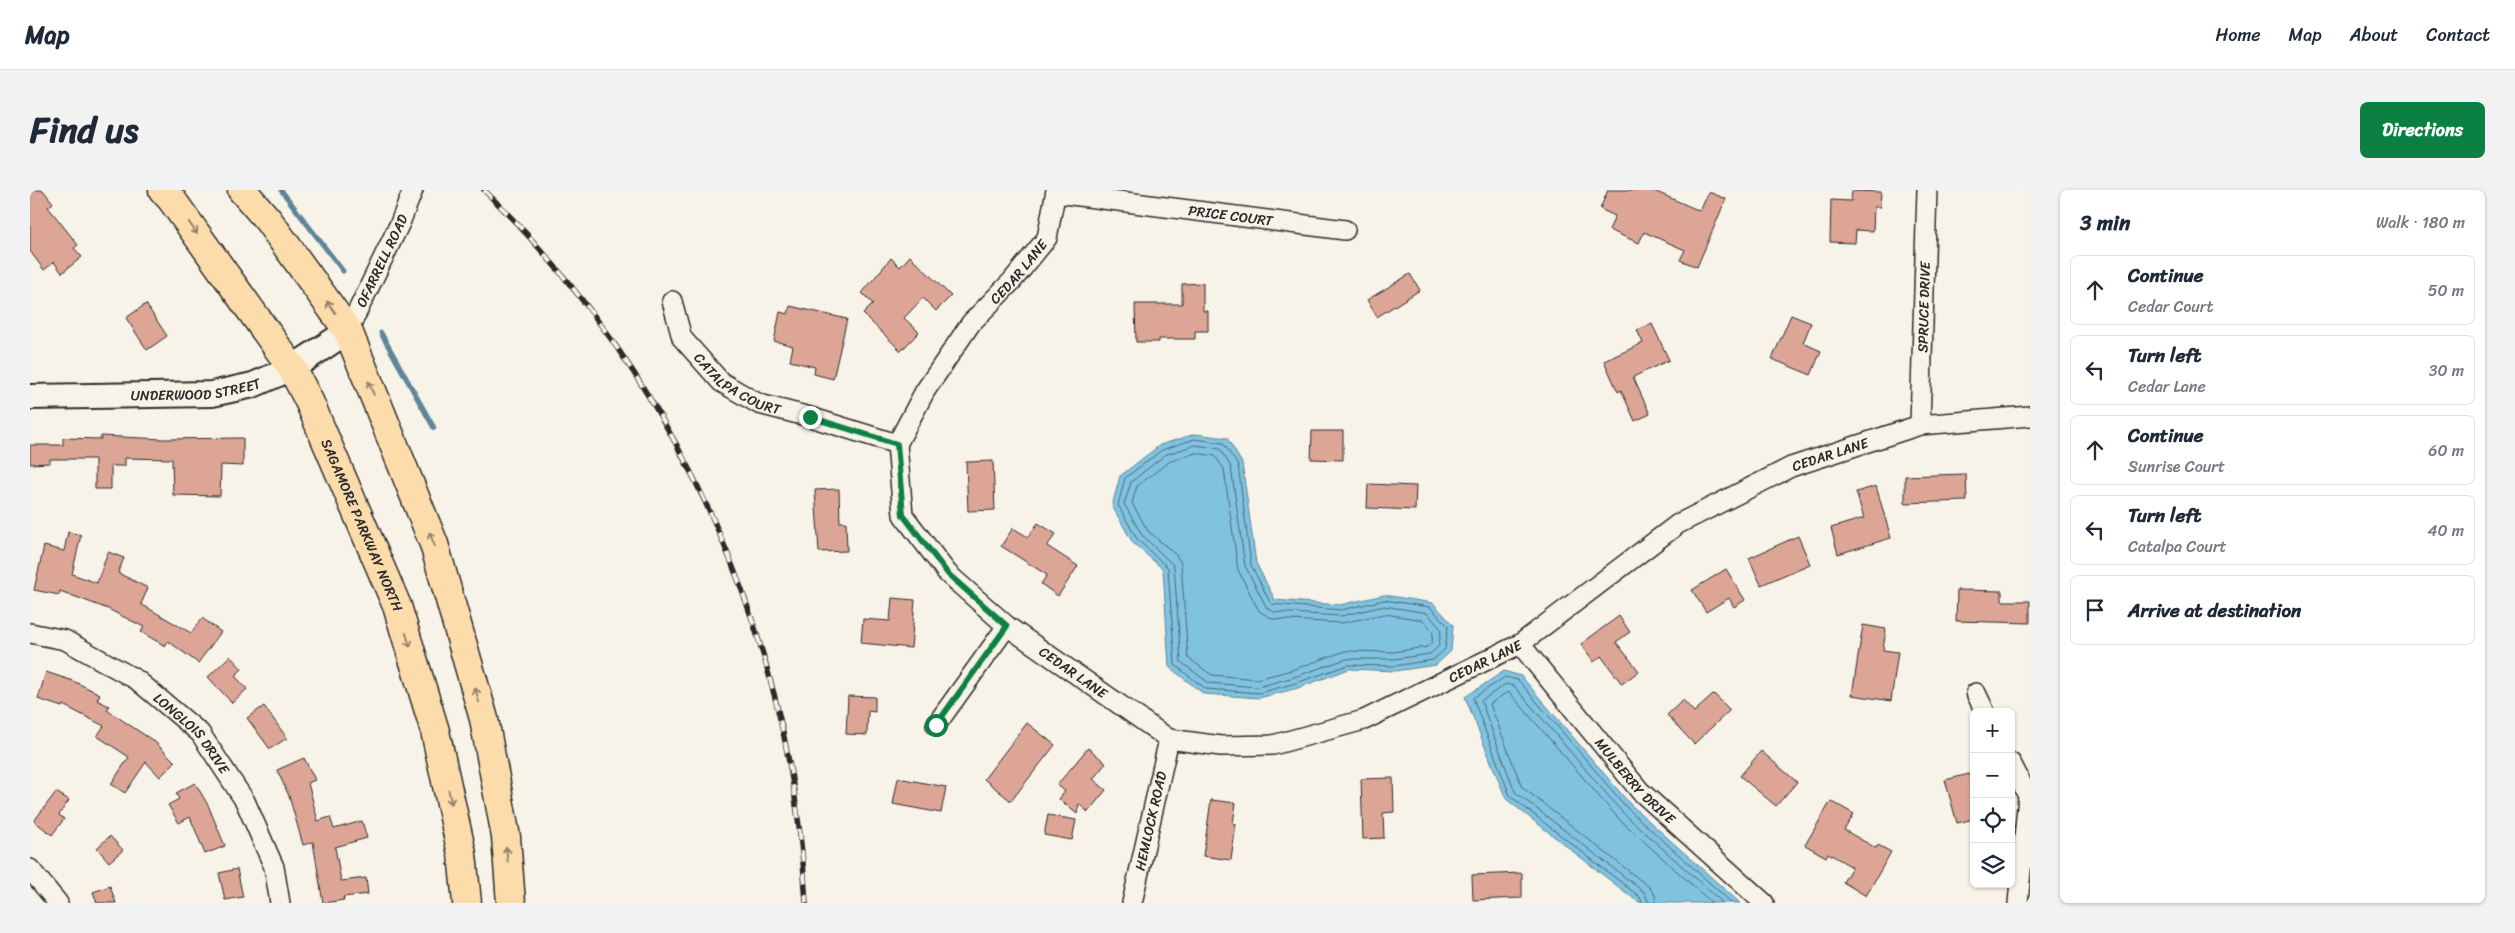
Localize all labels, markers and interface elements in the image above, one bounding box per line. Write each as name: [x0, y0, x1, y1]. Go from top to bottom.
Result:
text: Map: [25, 14, 69, 56]
text: Home: [2216, 19, 2261, 51]
text: Map: [2289, 19, 2322, 51]
text: About: [2350, 19, 2398, 51]
text: Contact: [2426, 19, 2490, 51]
text: Find us: [30, 99, 138, 161]
button: Directions: [2360, 102, 2485, 158]
street label: PRICE COURT: [1187, 198, 1275, 233]
text: 3 min: [2080, 204, 2130, 242]
text: Walk · 180 m: [2376, 208, 2465, 237]
street label: OFARRELL ROAD: [349, 210, 415, 312]
one-way arrow: [188, 221, 198, 235]
street label: CEDAR LANE: [983, 233, 1055, 310]
text: Continue: [2128, 259, 2204, 292]
street label: SPRUCE DRIVE: [1910, 260, 1937, 353]
icon: ahead: [2081, 276, 2109, 304]
text: 50 m: [2428, 276, 2464, 305]
text: Cedar Court: [2128, 292, 2213, 321]
one-way arrow: [325, 301, 336, 315]
text: Turn left: [2128, 339, 2201, 372]
street label: CATALPA COURT: [688, 347, 785, 422]
icon: left: [2081, 356, 2109, 384]
text: 30 m: [2429, 356, 2464, 385]
street label: UNDERWOOD STREET: [130, 370, 266, 408]
text: Cedar Lane: [2128, 372, 2206, 401]
one-way arrow: [365, 381, 374, 396]
route end: [799, 406, 822, 429]
text: Continue: [2128, 419, 2204, 452]
street label: CEDAR LANE: [1788, 430, 1873, 478]
street label: SAGAMORE PARKWAY NORTH: [314, 435, 410, 615]
icon: ahead: [2081, 436, 2109, 464]
text: 60 m: [2428, 436, 2464, 465]
text: Sunrise Court: [2128, 452, 2225, 481]
text: Turn left: [2128, 499, 2201, 532]
icon: left: [2081, 516, 2109, 544]
text: 40 m: [2427, 516, 2464, 545]
one-way arrow: [427, 532, 436, 547]
text: Catalpa Court: [2128, 532, 2226, 561]
text: Arrive at destination: [2128, 594, 2301, 627]
icon: arrive: [2081, 596, 2109, 624]
one-way arrow: [403, 632, 413, 648]
street label: CEDAR LANE: [1444, 632, 1527, 690]
street label: CEDAR LANE: [1034, 639, 1114, 706]
street label: LONGLOIS DRIVE: [148, 686, 237, 780]
one-way arrow: [472, 687, 482, 703]
map controls: [1970, 708, 2015, 888]
button: +: [1970, 708, 2015, 753]
route start: [925, 714, 948, 737]
street label: MULBERRY DRIVE: [1588, 732, 1682, 831]
button: −: [1970, 753, 2015, 798]
street label: HEMLOCK ROAD: [1127, 768, 1174, 873]
one-way arrow: [446, 789, 455, 805]
button: locate: [1970, 798, 2015, 843]
button: layers: [1970, 843, 2015, 888]
one-way arrow: [502, 847, 512, 863]

